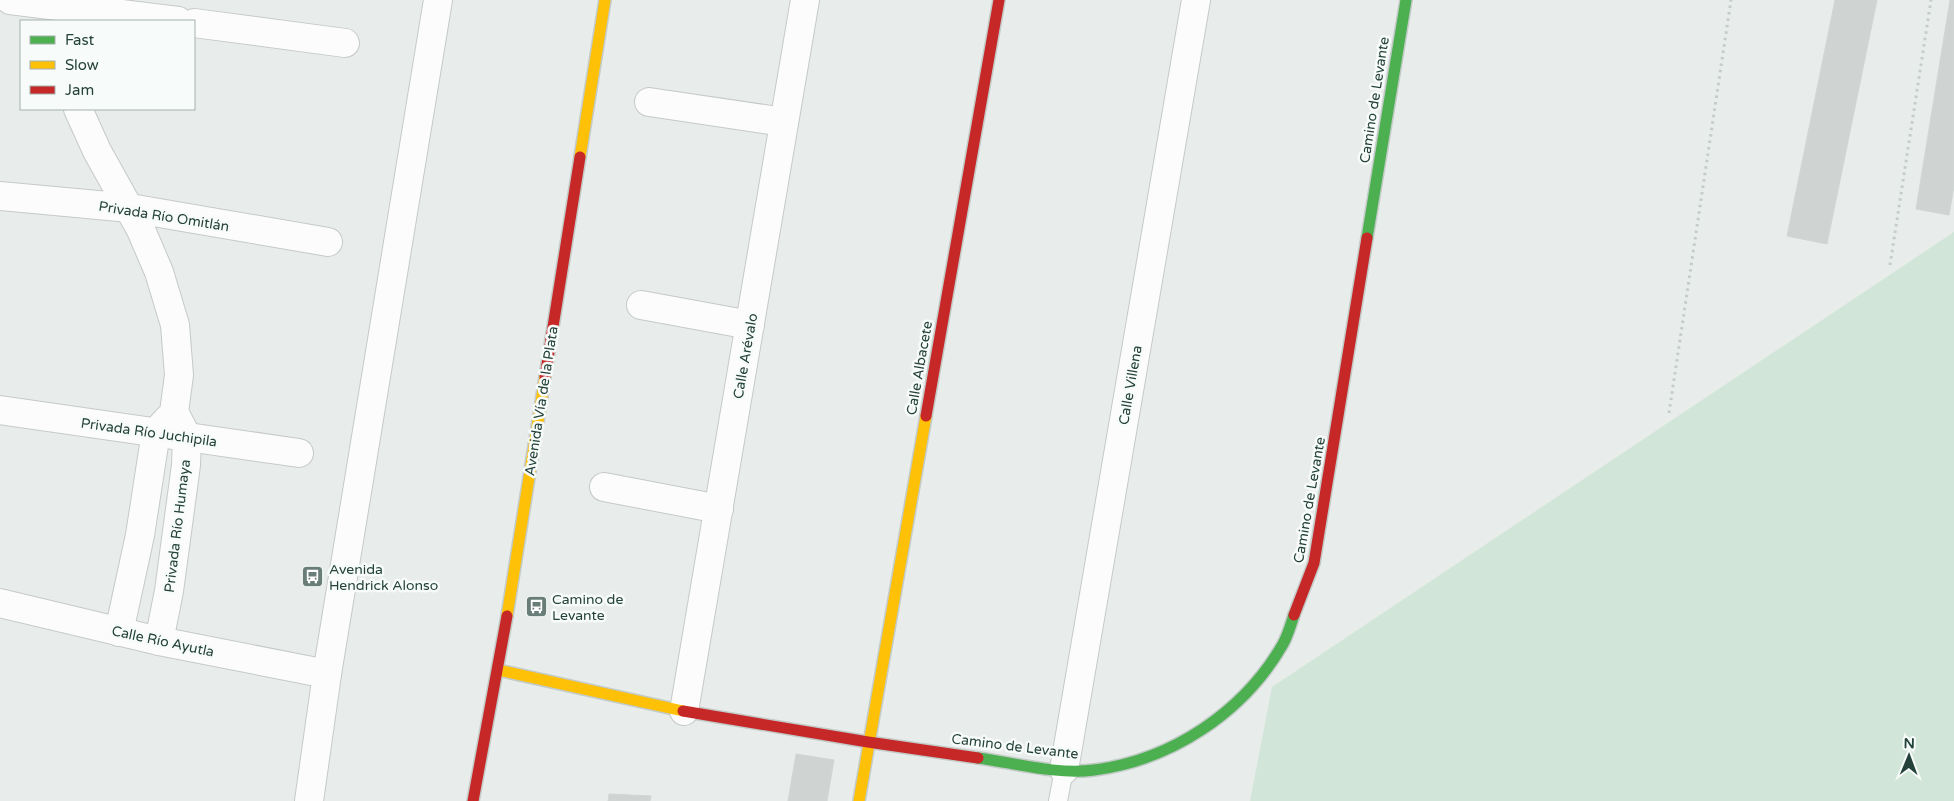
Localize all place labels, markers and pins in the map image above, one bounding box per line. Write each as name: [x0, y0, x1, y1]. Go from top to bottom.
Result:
place label: Avenida Hendrick Alonso: [329, 561, 438, 594]
bus stop icon: Avenida Hendrick Alonso: [301, 565, 325, 589]
place label: Camino de Levante: [552, 591, 623, 624]
bus stop icon: Camino de Levante: [524, 595, 548, 619]

